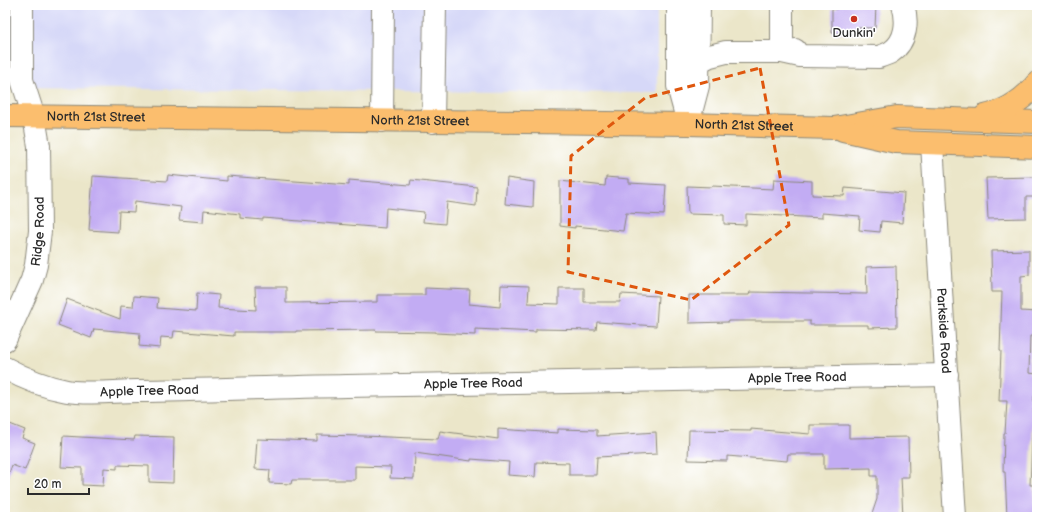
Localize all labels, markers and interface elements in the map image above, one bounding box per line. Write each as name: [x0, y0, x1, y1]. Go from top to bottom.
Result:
marker: Dunkin': [849, 14, 859, 24]
place label: Dunkin': [832, 25, 876, 41]
street label: North 21st Street: [47, 108, 145, 126]
street label: North 21st Street: [371, 112, 469, 129]
street label: North 21st Street: [694, 116, 793, 135]
street label: Ridge Road: [28, 196, 48, 267]
street label: Parkside Road: [933, 287, 954, 374]
street label: Apple Tree Road: [748, 369, 847, 387]
street label: Apple Tree Road: [424, 375, 523, 393]
street label: Apple Tree Road: [100, 382, 199, 401]
scale bar: [28, 470, 89, 496]
text: 20 m: [34, 477, 61, 492]

